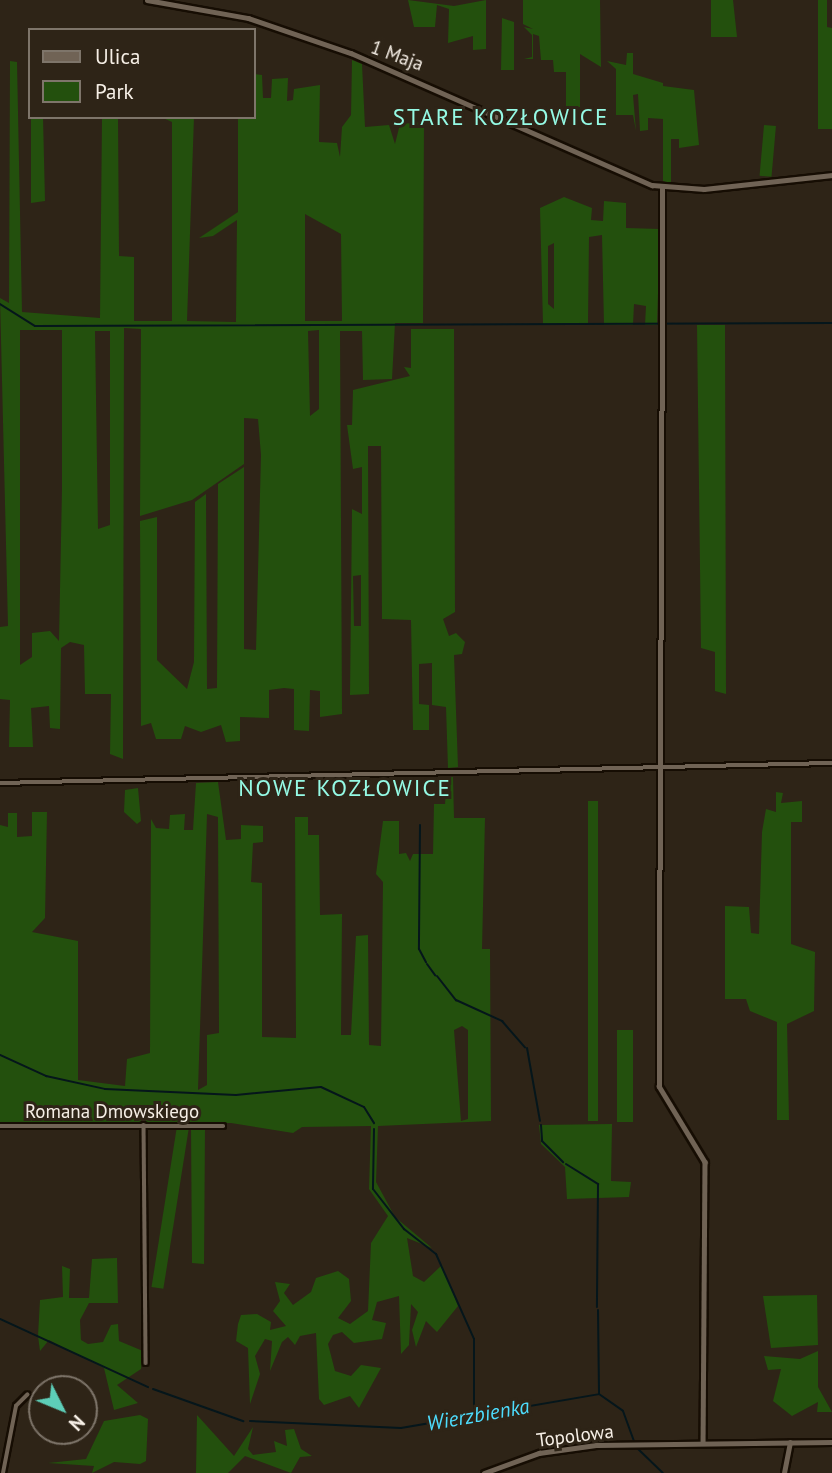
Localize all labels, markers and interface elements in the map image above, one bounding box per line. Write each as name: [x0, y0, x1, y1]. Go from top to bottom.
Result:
legend: [28, 28, 256, 119]
street label: 1 Maja: [368, 36, 426, 76]
text: Ulica: [95, 43, 140, 70]
text: Park: [95, 78, 134, 105]
district label: STARE KOZŁOWICE: [395, 103, 607, 131]
district label: NOWE KOZŁOWICE: [240, 774, 450, 802]
street label: Romana Dmowskiego: [25, 1101, 199, 1123]
north arrow: [28, 1375, 98, 1445]
water label: Wierzbienka: [425, 1394, 531, 1436]
text: N: [64, 1410, 90, 1436]
street label: Topolowa: [535, 1420, 615, 1452]

